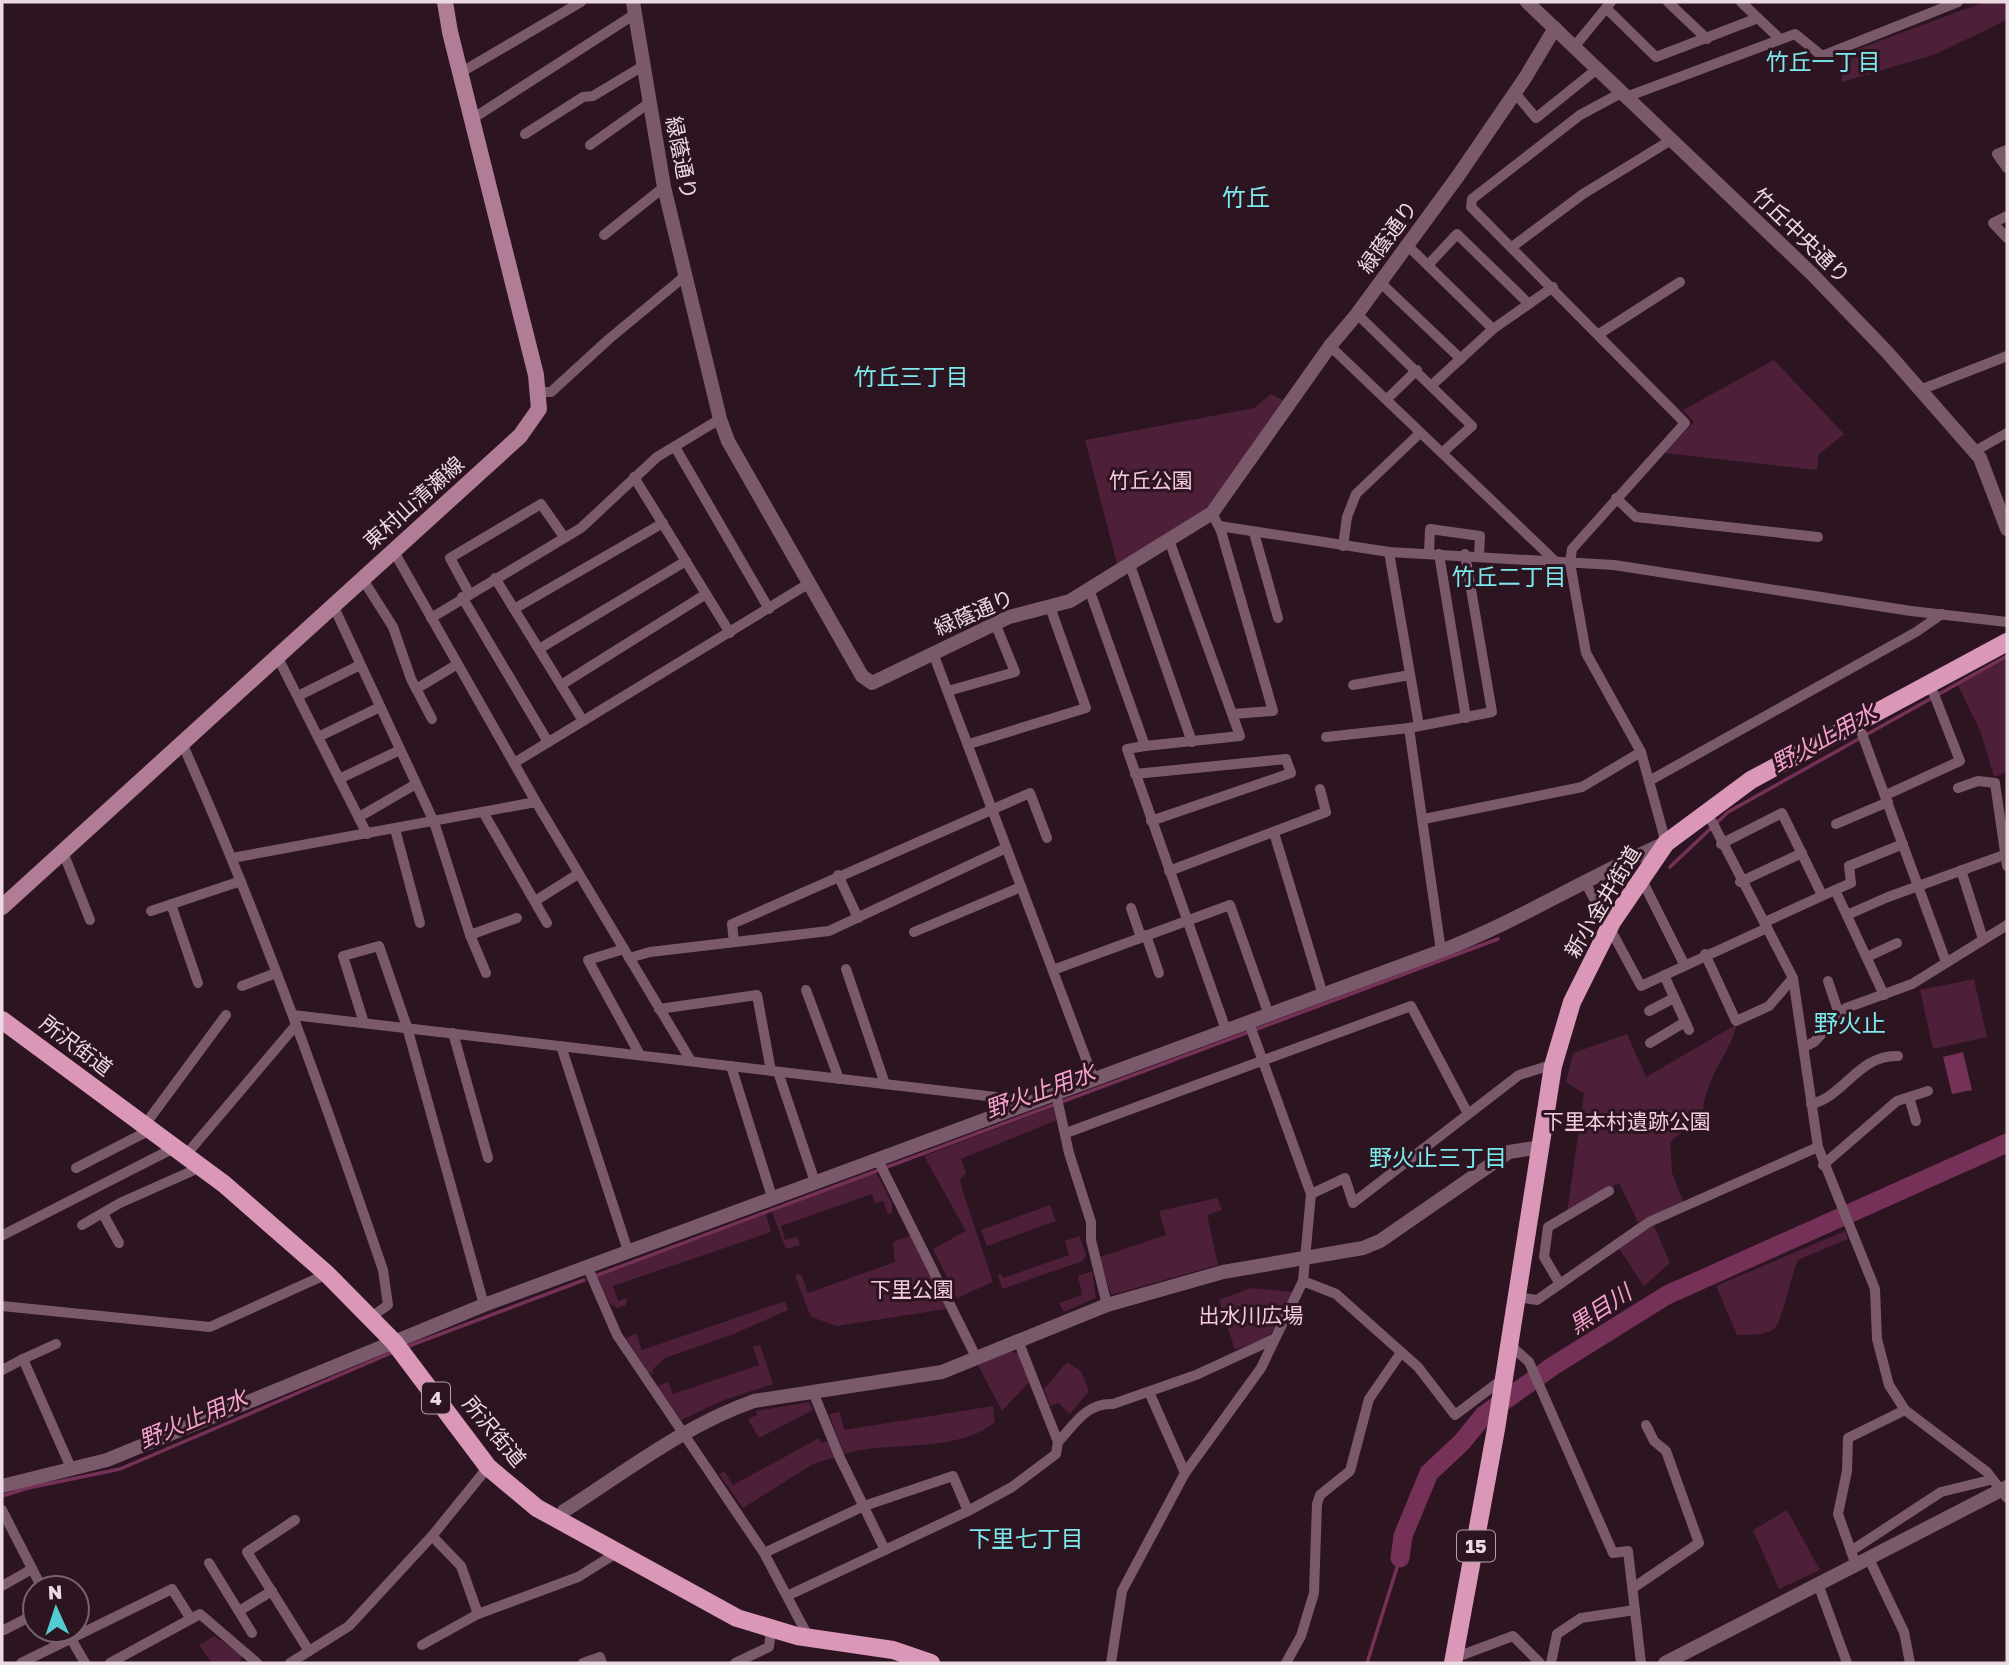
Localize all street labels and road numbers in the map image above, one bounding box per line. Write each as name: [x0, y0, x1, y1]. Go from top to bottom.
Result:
street label: 緑蔭通り: [661, 114, 703, 202]
street label: 竹丘中央通り: [1747, 182, 1856, 288]
street label: 緑蔭通り: [1352, 195, 1422, 278]
street label: 東村山清瀬線: [358, 450, 469, 554]
street label: 緑蔭通り: [930, 584, 1017, 640]
street label: 新小金井街道: [1559, 841, 1646, 962]
street label: 所沢街道: [35, 1010, 118, 1081]
road number: 4: [422, 1382, 450, 1414]
street label: 所沢街道: [458, 1391, 532, 1472]
road number: 15: [1457, 1530, 1495, 1562]

